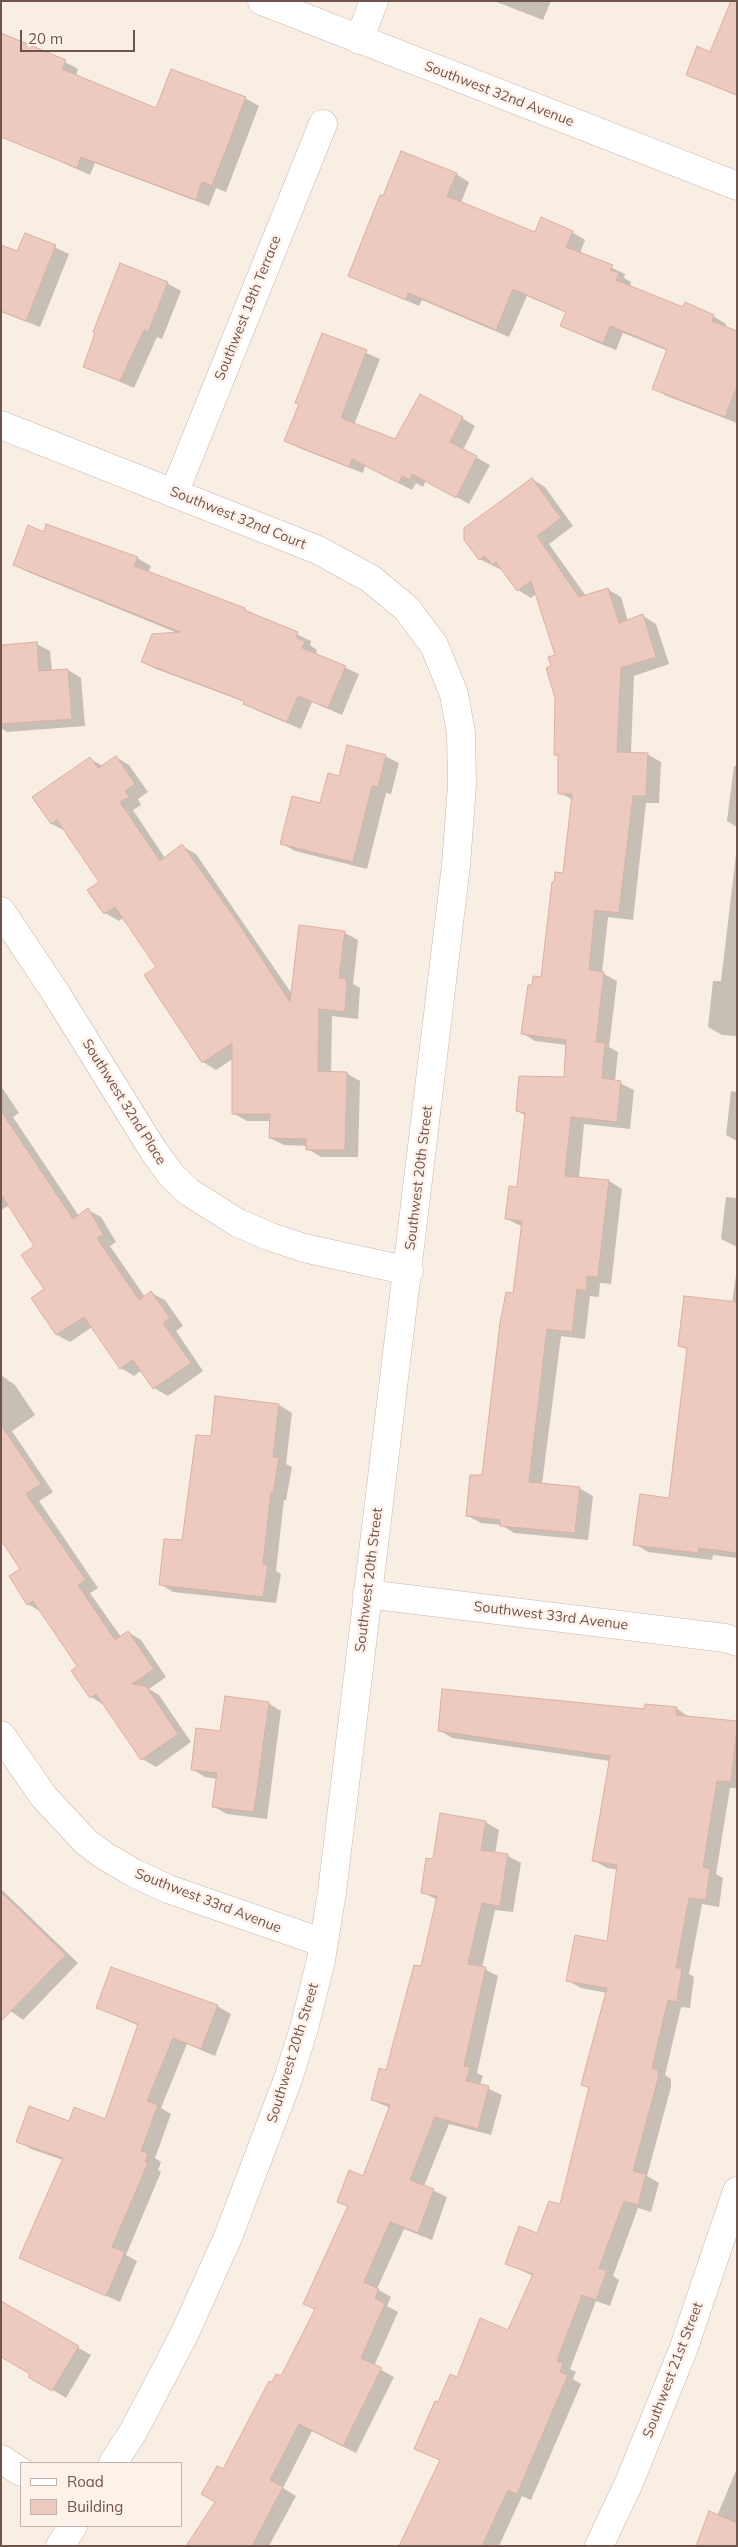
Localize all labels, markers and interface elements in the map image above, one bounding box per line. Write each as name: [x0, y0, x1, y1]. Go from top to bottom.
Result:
scale bar: [22, 20, 138, 52]
text: 20 m: [28, 29, 63, 48]
street label: Southwest 32nd Avenue: [422, 58, 576, 130]
street label: Southwest 19th Terrace: [211, 233, 285, 383]
street label: Southwest 32nd Court: [167, 483, 309, 553]
street label: Southwest 32nd Place: [78, 1036, 170, 1168]
street label: Southwest 20th Street: [402, 1105, 436, 1251]
street label: Southwest 20th Street: [352, 1507, 386, 1653]
street label: Southwest 33rd Avenue: [473, 1598, 629, 1634]
street label: Southwest 33rd Avenue: [132, 1865, 284, 1937]
street label: Southwest 20th Street: [264, 1981, 322, 2125]
street label: Southwest 21st Street: [639, 2300, 707, 2440]
legend: [20, 2462, 182, 2527]
text: Road: [67, 2472, 104, 2491]
text: Building: [67, 2497, 123, 2516]

